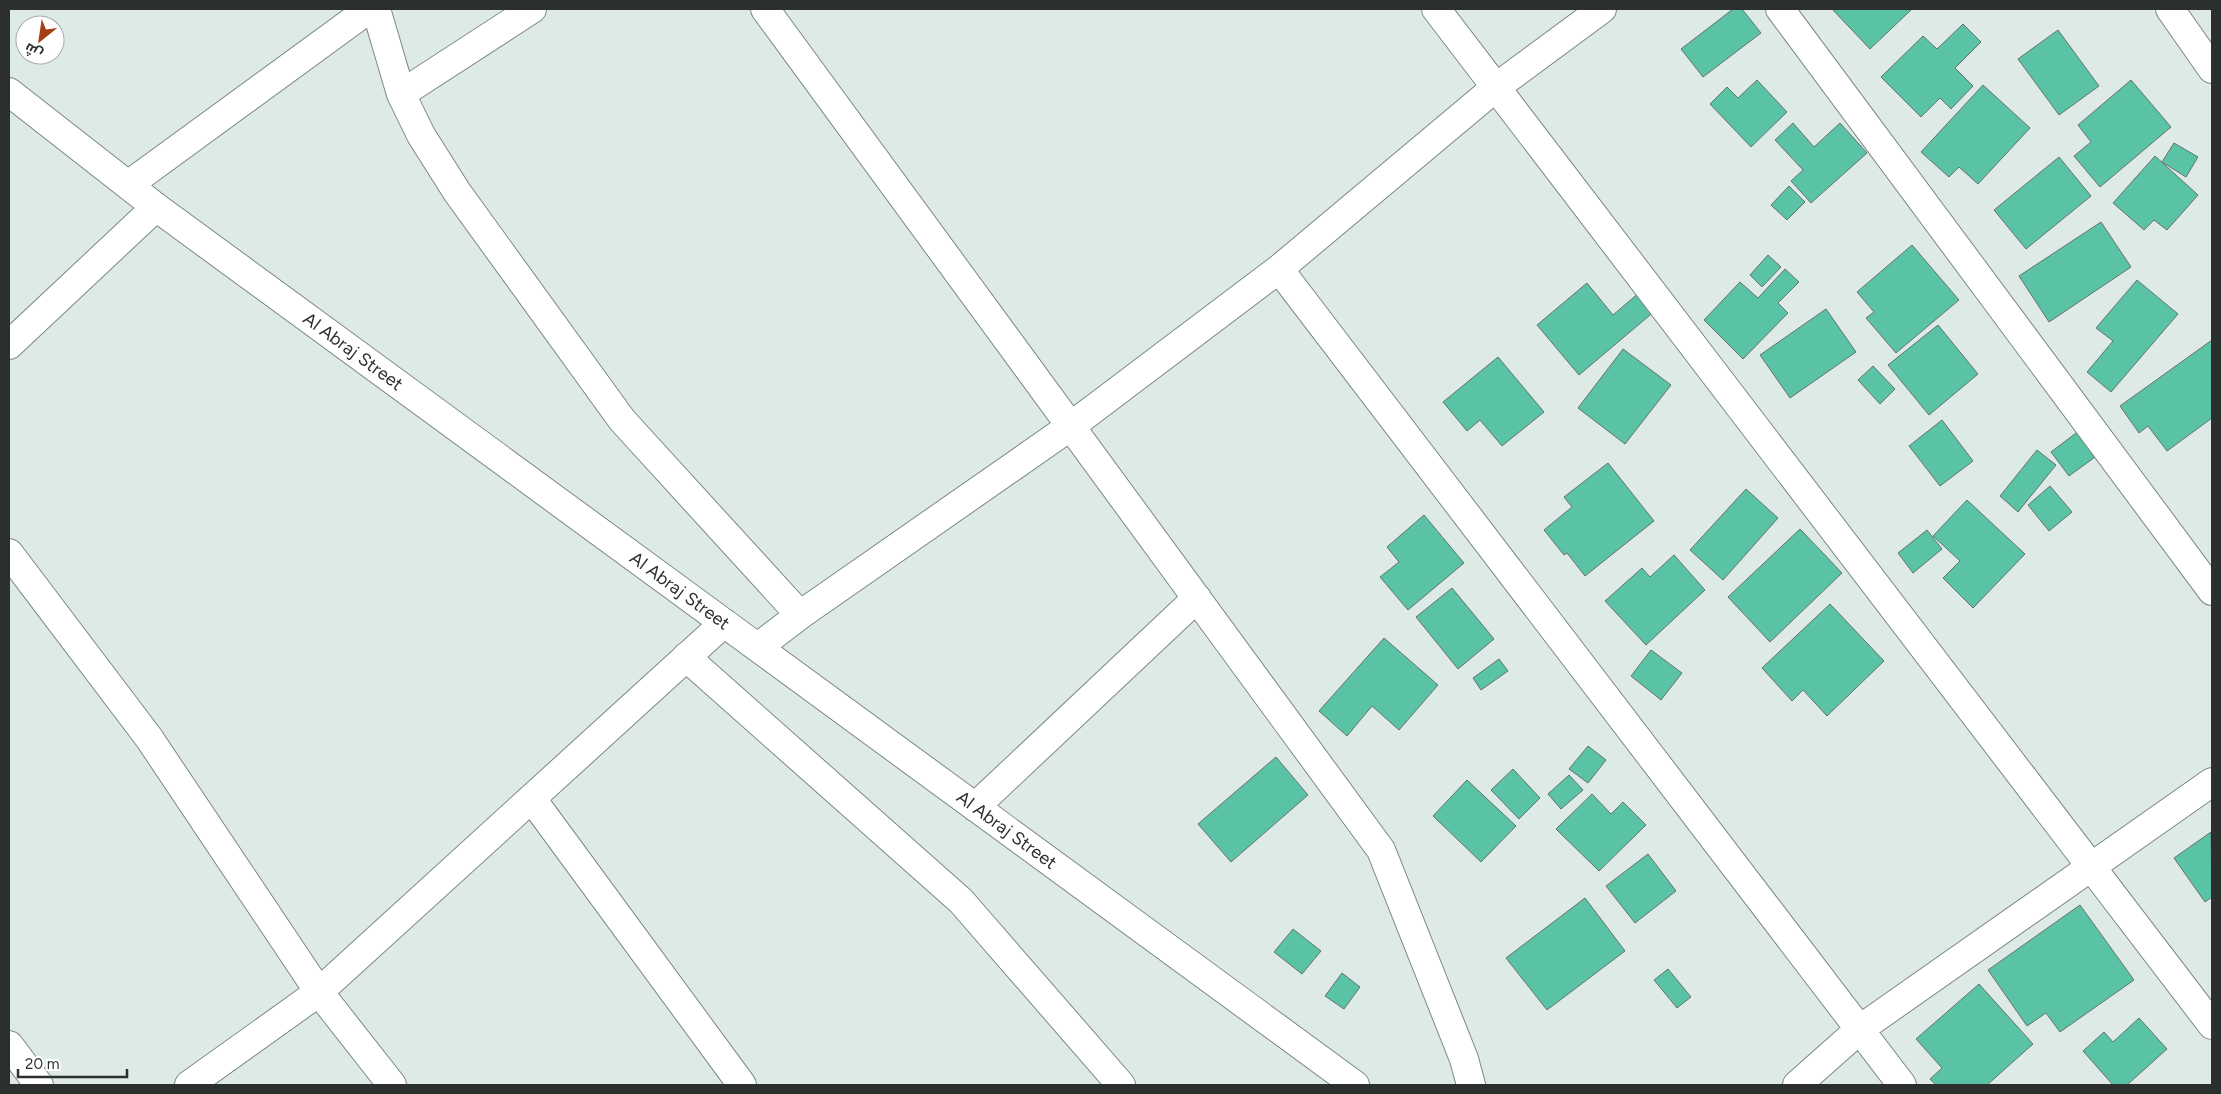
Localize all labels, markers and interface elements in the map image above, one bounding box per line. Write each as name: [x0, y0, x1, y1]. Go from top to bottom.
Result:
north arrow: [15, 15, 65, 65]
text: ش: [22, 39, 46, 63]
street label: Al Abraj Street: [299, 308, 408, 395]
street label: Al Abraj Street: [626, 547, 734, 635]
street label: Al Abraj Street: [952, 786, 1061, 874]
scale bar: [18, 1046, 126, 1078]
text: 20 m: [25, 1055, 59, 1073]

